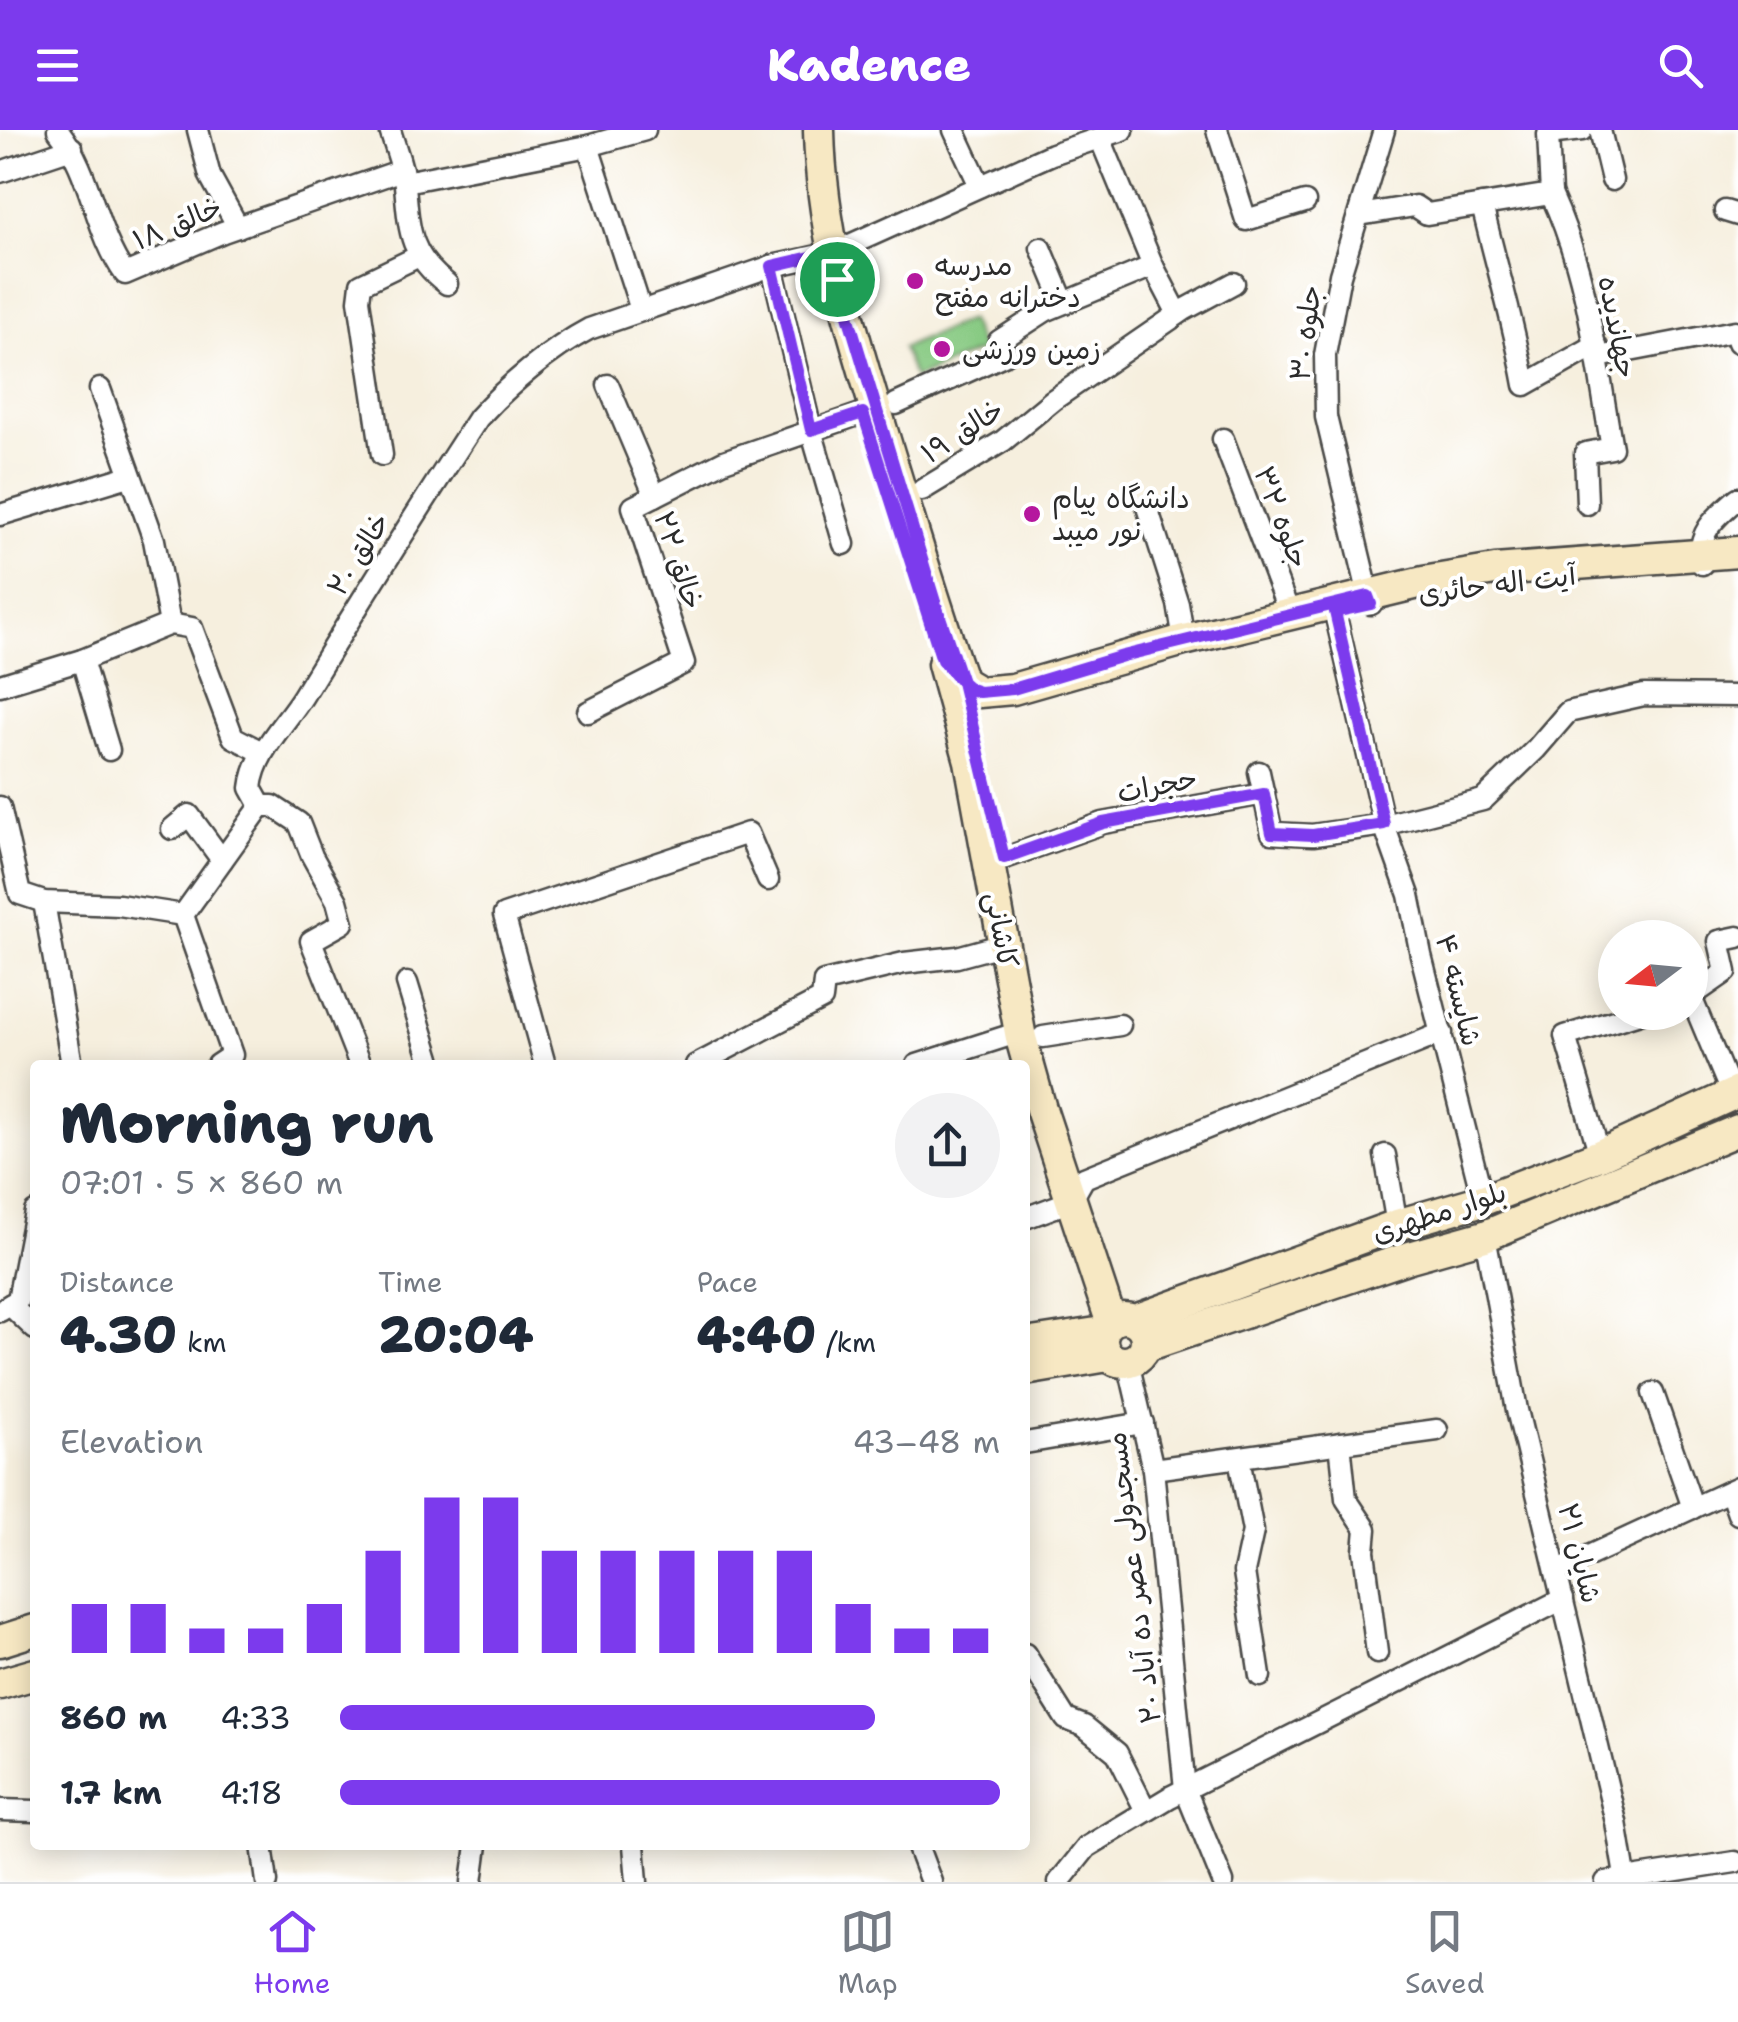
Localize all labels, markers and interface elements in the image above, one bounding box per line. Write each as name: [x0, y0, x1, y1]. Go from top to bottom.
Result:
text: Kadence: [767, 35, 971, 95]
icon: menu: [30, 38, 85, 93]
icon: search: [1653, 38, 1708, 93]
street label: خالق ۱۸: [127, 187, 227, 259]
pin: [795, 237, 880, 322]
place label: مدرسه دخترانه مفتح: [935, 246, 1081, 316]
icon: arrive: [810, 252, 865, 307]
marker: مدرسه دخترانه مفتح: [904, 270, 926, 292]
street label: جهاندیده: [1590, 273, 1646, 381]
street label: جلوه ۳۰: [1280, 283, 1330, 383]
place label: زمین ورزشی: [962, 330, 1101, 368]
marker: زمین ورزشی: [931, 338, 953, 360]
street label: خالق ۱۹: [913, 390, 1011, 472]
street label: جلوه ۳۲: [1245, 461, 1319, 573]
place label: دانشگاه پیام نور میبد: [1052, 479, 1190, 549]
marker: دانشگاه پیام نور میبد: [1021, 503, 1043, 525]
street label: خالق ۲۰: [318, 505, 398, 603]
street label: خالق ۲۲: [645, 506, 713, 614]
street label: آیت اله حائری: [1416, 555, 1579, 613]
street label: حجرات: [1114, 759, 1200, 811]
street label: کاشانی: [977, 889, 1027, 971]
north arrow: [1598, 920, 1708, 1030]
map controls: [1598, 920, 1708, 1030]
street label: شایسته ۴: [1427, 930, 1491, 1050]
text: Morning run: [60, 1086, 434, 1160]
button: share: [895, 1093, 1000, 1198]
text: 07:01 · 5 × 860 m: [60, 1161, 343, 1204]
street label: بلوار مطهری: [1367, 1172, 1511, 1252]
text: Distance: [60, 1263, 175, 1301]
text: Time: [378, 1263, 443, 1301]
text: Pace: [697, 1263, 758, 1301]
text: 4.30: [60, 1301, 177, 1368]
text: 20:04: [378, 1301, 534, 1368]
text: 4:40: [697, 1301, 816, 1368]
text: km: [177, 1323, 227, 1361]
text: /km: [816, 1323, 876, 1361]
text: Elevation: [60, 1420, 203, 1463]
text: 43–48 m: [852, 1420, 1000, 1463]
street label: مسجدولی عصر ده آباد ۲۰: [1096, 1430, 1170, 1726]
street label: شایان ۲۱: [1549, 1499, 1611, 1607]
text: 860 m: [60, 1696, 167, 1739]
text: 4:33: [220, 1696, 291, 1739]
text: 1.7 km: [60, 1771, 162, 1814]
text: 4:18: [220, 1771, 283, 1814]
tab: Home: [254, 1904, 331, 2002]
tab: Map: [838, 1904, 898, 2002]
tab: Saved: [1405, 1904, 1484, 2002]

